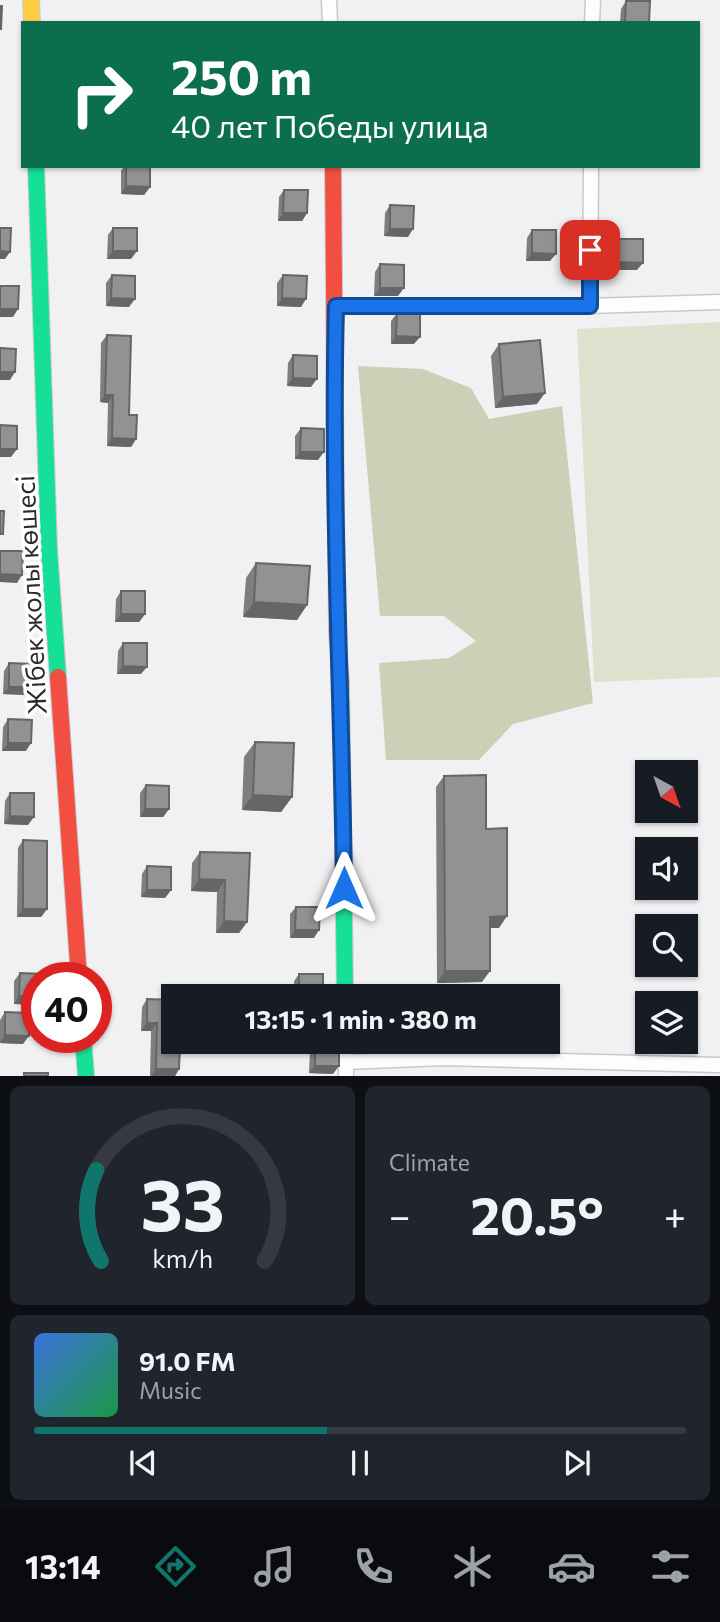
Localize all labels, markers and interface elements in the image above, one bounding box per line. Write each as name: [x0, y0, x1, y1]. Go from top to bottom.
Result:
text: 250 m: [171, 45, 312, 105]
icon: right: [56, 49, 147, 140]
text: 40 лет Победы улица: [171, 105, 489, 145]
pin: [560, 220, 620, 280]
icon: arrive: [571, 231, 609, 269]
street label: Жібек жолы көшесі: [8, 474, 52, 716]
north arrow: [635, 760, 698, 822]
map controls: [635, 760, 698, 1054]
button: sound: [635, 837, 698, 900]
position arrow: [307, 851, 381, 925]
button: search: [635, 914, 698, 977]
speed limit sign: 40: [21, 962, 112, 1053]
button: layers: [635, 991, 698, 1054]
text: 13:15 · 1 min · 380 m: [244, 1003, 477, 1034]
text: Climate: [389, 1148, 470, 1176]
text: 33: [140, 1158, 225, 1247]
text: 20.5°: [470, 1182, 604, 1246]
text: −: [389, 1191, 411, 1238]
text: +: [664, 1191, 686, 1238]
text: km/h: [152, 1243, 213, 1273]
text: 91.0 FM: [139, 1345, 236, 1376]
text: Music: [139, 1376, 202, 1404]
icon: previous: [124, 1444, 162, 1482]
icon: pause: [341, 1444, 379, 1482]
icon: next: [558, 1444, 596, 1482]
icon: directions: [151, 1542, 200, 1591]
icon: music: [250, 1542, 299, 1591]
icon: phone: [349, 1542, 398, 1591]
icon: climate: [448, 1542, 497, 1591]
icon: car: [547, 1542, 596, 1591]
icon: filters: [646, 1542, 695, 1591]
text: 13:14: [25, 1546, 101, 1586]

